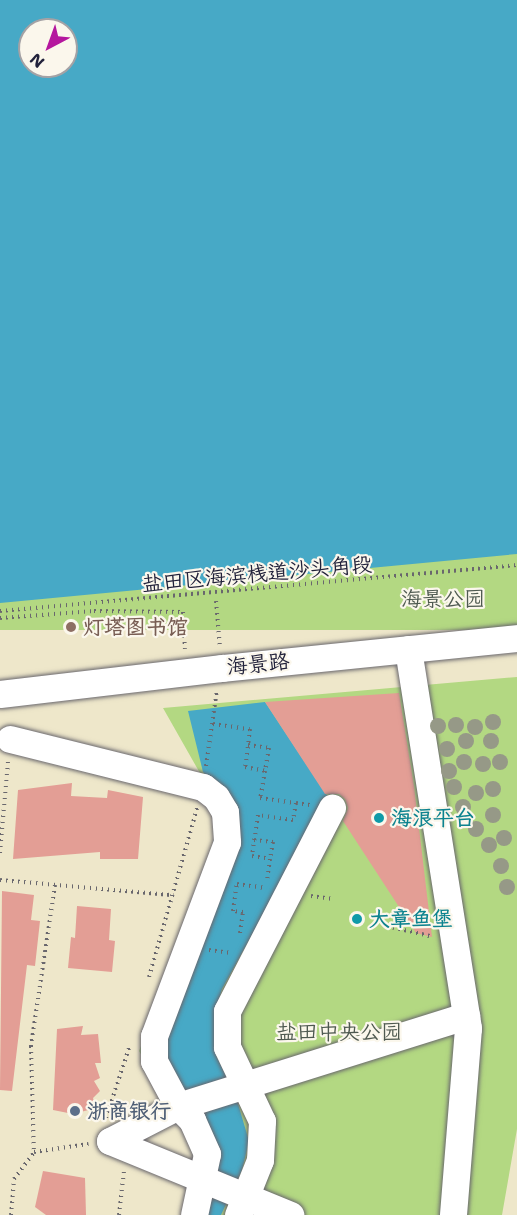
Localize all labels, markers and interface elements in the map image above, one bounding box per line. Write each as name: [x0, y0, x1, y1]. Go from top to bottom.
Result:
north arrow: [18, 18, 78, 78]
text: N: [25, 48, 49, 73]
street label: 盐田区海滨栈道沙头角段: [141, 551, 373, 597]
park label: 海景公园: [401, 586, 485, 612]
place label: 灯塔图书馆: [83, 614, 188, 640]
marker: 灯塔图书馆: [64, 620, 78, 634]
street label: 海景路: [225, 648, 291, 680]
place label: 海浪平台: [391, 805, 475, 831]
marker: 海浪平台: [372, 811, 386, 825]
place label: 大章鱼堡: [369, 906, 453, 932]
marker: 大章鱼堡: [350, 912, 364, 926]
park label: 盐田中央公园: [276, 1019, 402, 1045]
place label: 浙商银行: [87, 1098, 171, 1124]
marker: 浙商银行: [68, 1104, 82, 1118]

